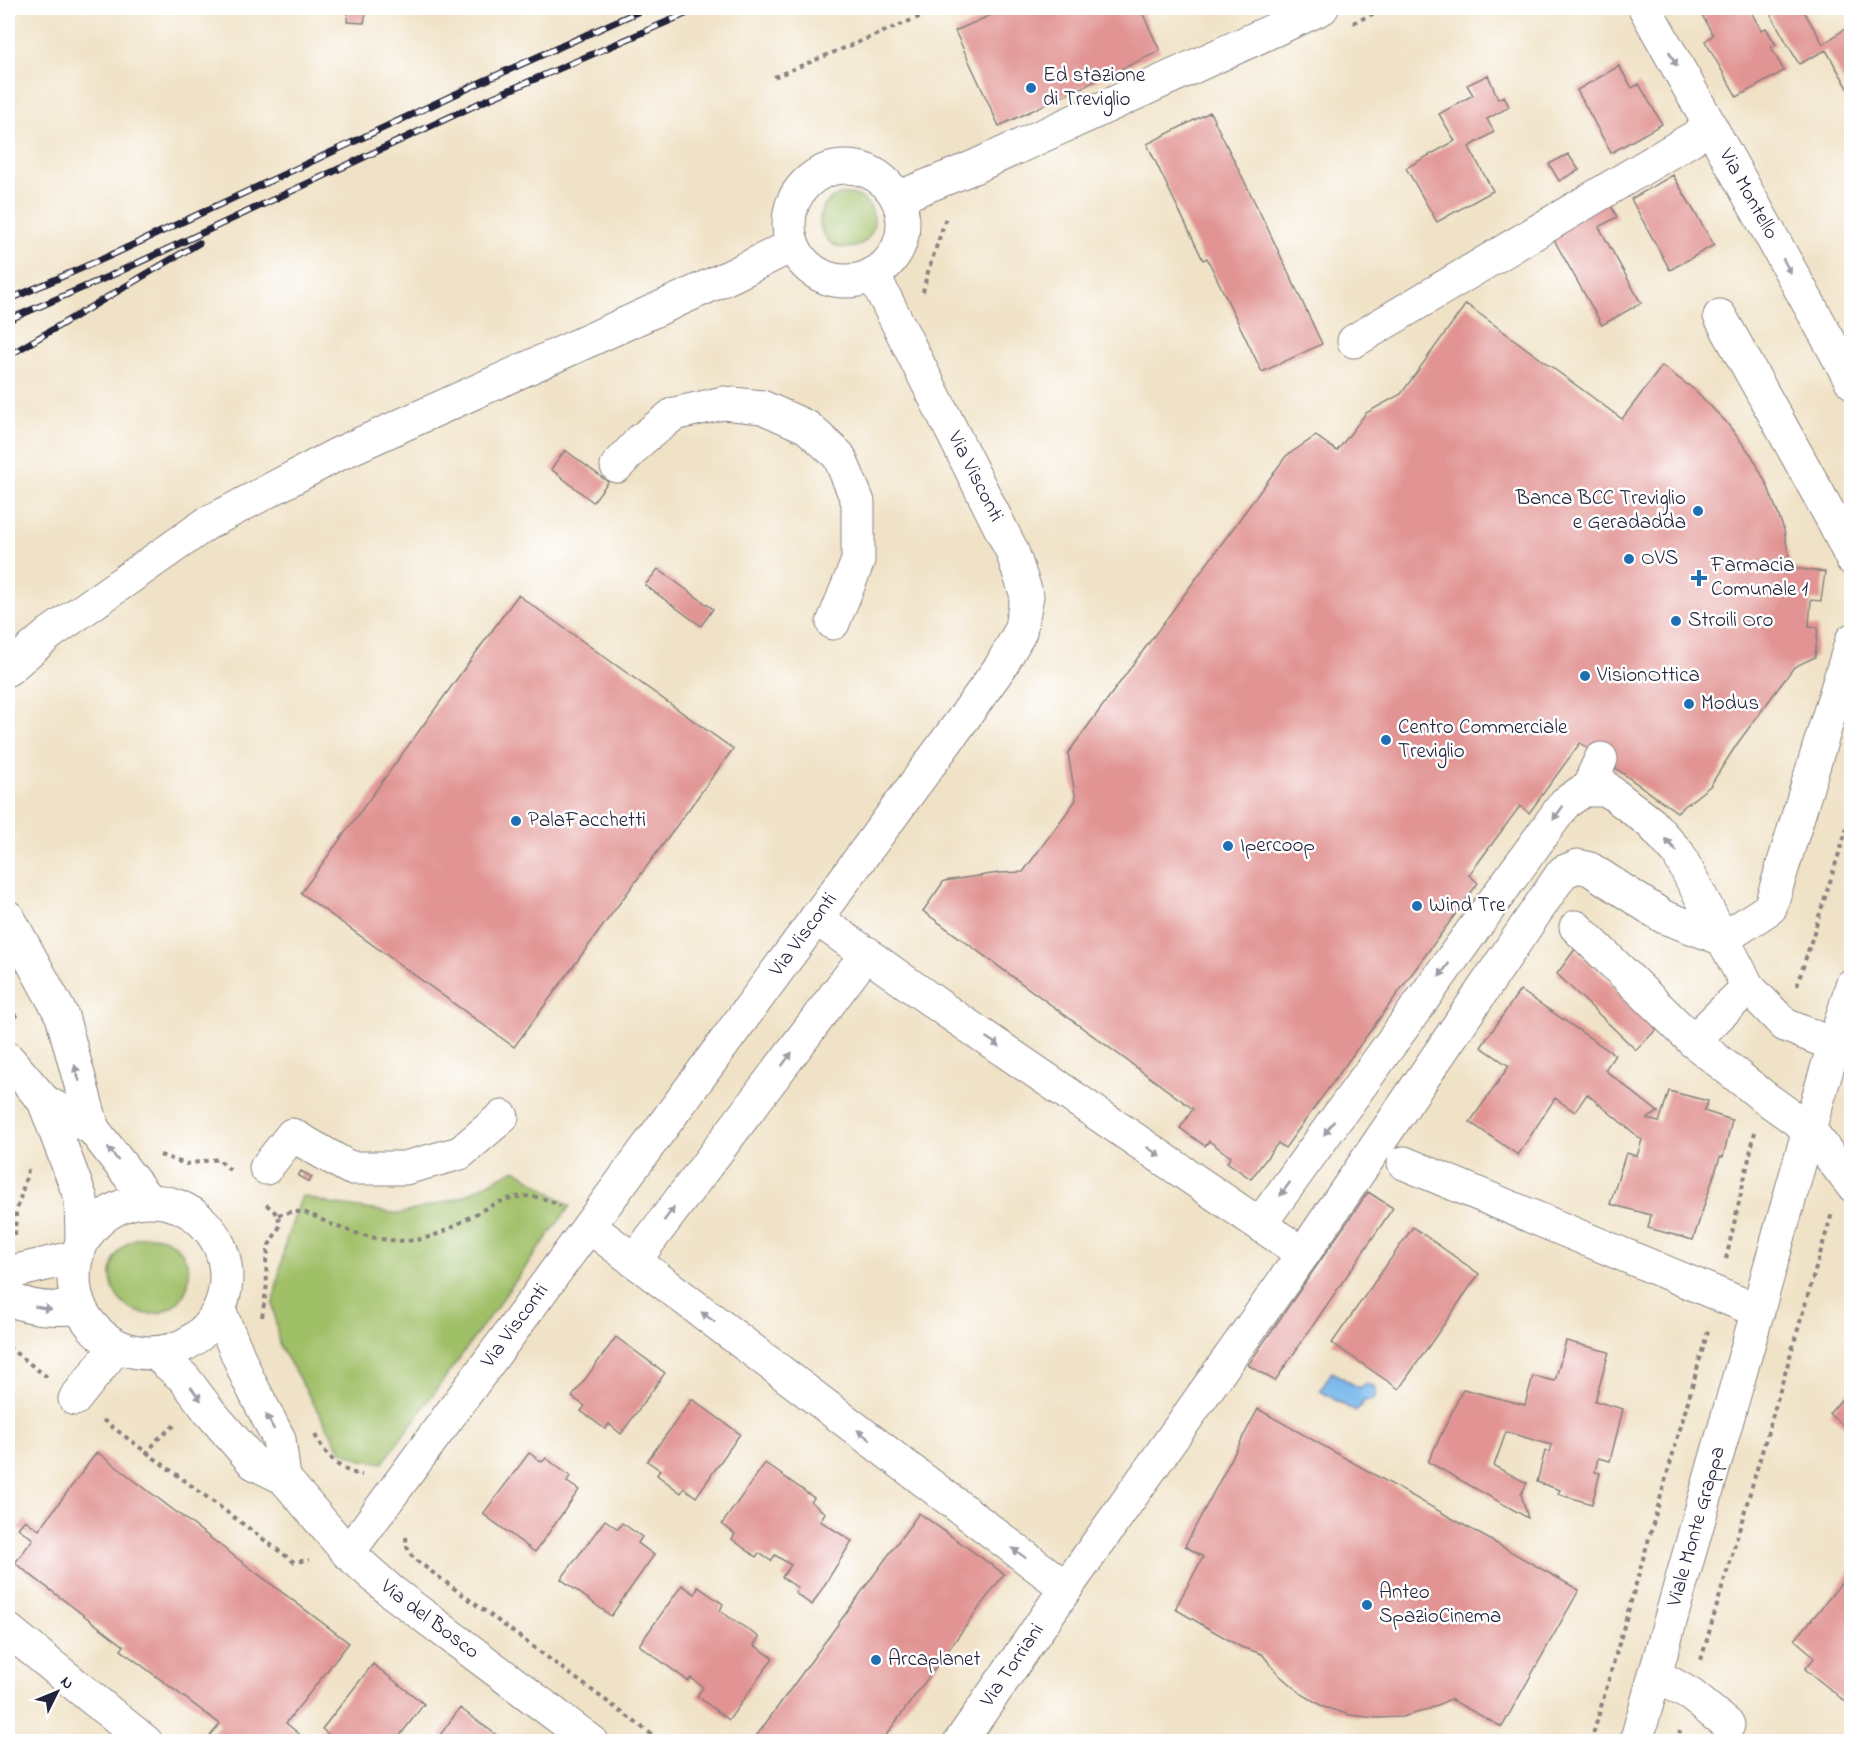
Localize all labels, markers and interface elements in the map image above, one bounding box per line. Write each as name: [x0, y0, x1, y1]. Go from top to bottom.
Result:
one-way arrow: [1668, 51, 1678, 68]
place label: Ed stazione di Treviglio: [1043, 61, 1146, 117]
marker: Ed stazione di Treviglio: [1024, 81, 1038, 95]
street label: Via Montello: [1710, 143, 1785, 245]
one-way arrow: [1782, 258, 1792, 275]
street label: Via Visconti: [939, 426, 1011, 528]
place label: Banca BCC Treviglio e Geradadda: [1515, 484, 1686, 538]
marker: Banca BCC Treviglio e Geradadda: [1691, 504, 1705, 518]
place label: OVS: [1641, 544, 1678, 574]
place label: Farmacia Comunale 1: [1710, 551, 1809, 605]
marker: OVS: [1622, 552, 1636, 566]
marker: Farmacia Comunale 1: [1692, 571, 1706, 585]
place label: Stroili Oro: [1688, 606, 1774, 636]
marker: Stroili Oro: [1669, 614, 1683, 628]
place label: VisionOttica: [1596, 661, 1700, 691]
marker: VisionOttica: [1578, 669, 1592, 683]
place label: Modus: [1701, 689, 1759, 719]
marker: Modus: [1682, 697, 1696, 711]
place label: Centro Commerciale Treviglio: [1398, 713, 1568, 769]
marker: Centro Commerciale Treviglio: [1379, 733, 1393, 747]
one-way arrow: [1553, 805, 1565, 820]
place label: PalaFacchetti: [528, 806, 646, 836]
marker: PalaFacchetti: [509, 814, 523, 828]
place label: Ipercoop: [1240, 831, 1315, 861]
one-way arrow: [1664, 838, 1678, 853]
marker: Ipercoop: [1221, 839, 1235, 853]
street label: Via Visconti: [762, 886, 845, 984]
place label: Wind Tre: [1429, 891, 1506, 921]
marker: Wind Tre: [1410, 899, 1424, 913]
one-way arrow: [1438, 962, 1450, 978]
one-way arrow: [985, 1037, 1001, 1048]
one-way arrow: [781, 1051, 793, 1067]
one-way arrow: [72, 1064, 82, 1082]
one-way arrow: [1323, 1120, 1335, 1136]
one-way arrow: [106, 1146, 119, 1162]
one-way arrow: [1146, 1146, 1162, 1158]
one-way arrow: [1279, 1180, 1291, 1196]
one-way arrow: [663, 1206, 675, 1222]
street label: Via Visconti: [474, 1278, 557, 1375]
one-way arrow: [34, 1304, 53, 1313]
one-way arrow: [701, 1312, 716, 1324]
one-way arrow: [190, 1385, 202, 1401]
one-way arrow: [265, 1413, 275, 1430]
one-way arrow: [856, 1430, 871, 1442]
street label: Viale Monte Grappa: [1660, 1443, 1734, 1611]
one-way arrow: [1011, 1547, 1027, 1560]
street label: Via del Bosco: [372, 1572, 485, 1667]
place label: Anteo SpazioCinema: [1379, 1578, 1501, 1632]
marker: Anteo SpazioCinema: [1360, 1598, 1374, 1612]
street label: Via Torriani: [973, 1617, 1052, 1714]
place label: Arcaplanet: [888, 1645, 981, 1675]
marker: Arcaplanet: [869, 1653, 883, 1667]
north arrow: [27, 1662, 87, 1722]
text: N: [54, 1671, 79, 1695]

